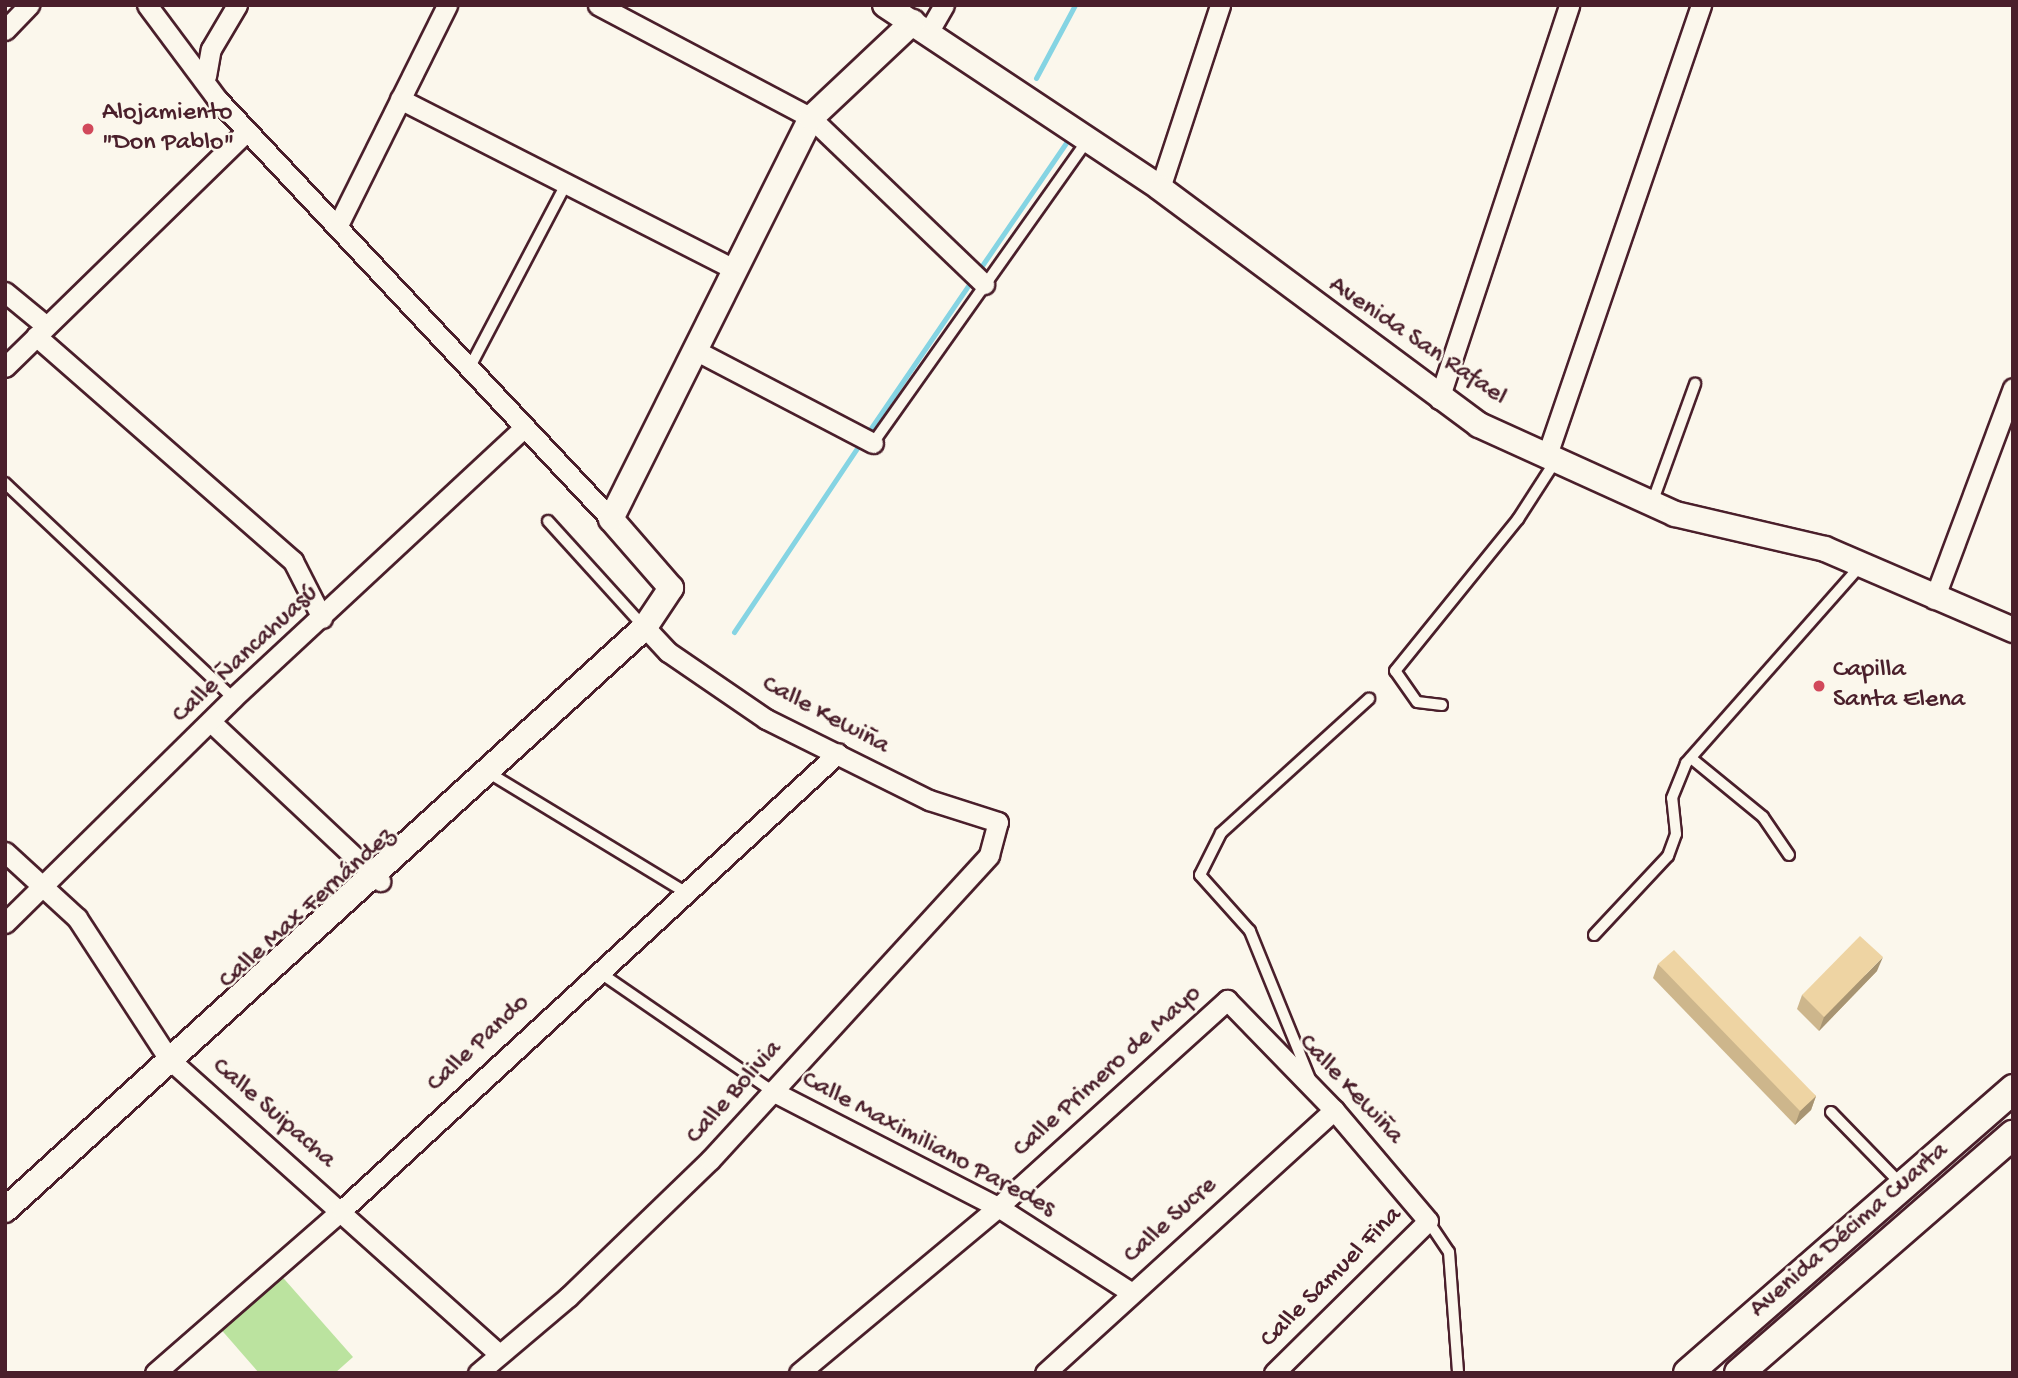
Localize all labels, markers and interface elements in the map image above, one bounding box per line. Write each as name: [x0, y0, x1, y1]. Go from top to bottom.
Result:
place label: Alojamiento "Don Pablo": [102, 98, 234, 160]
marker: Alojamiento "Don Pablo": [80, 121, 96, 137]
street label: Avenida San Rafael: [1322, 271, 1512, 413]
street label: Calle Ñancahuasú: [166, 579, 326, 731]
place label: Capilla Santa Elena: [1833, 655, 1965, 716]
street label: Calle Kewiña: [756, 669, 894, 763]
marker: Capilla Santa Elena: [1811, 678, 1827, 694]
street label: Calle Max Fernández: [213, 821, 403, 997]
street label: Calle Primero de Mayo: [1007, 979, 1209, 1165]
street label: Calle Pando: [421, 988, 537, 1100]
street label: Calle Kewiña: [1291, 1028, 1409, 1152]
street label: Calle Bolivia: [680, 1035, 790, 1151]
street label: Calle Suipacha: [205, 1052, 341, 1176]
street label: Calle Maximiliano Paredes: [796, 1065, 1060, 1225]
street label: Avenida Décima Cuarta: [1744, 1136, 1956, 1326]
street label: Calle Sucre: [1118, 1171, 1224, 1271]
street label: Calle Samuel Fina: [1255, 1201, 1409, 1355]

